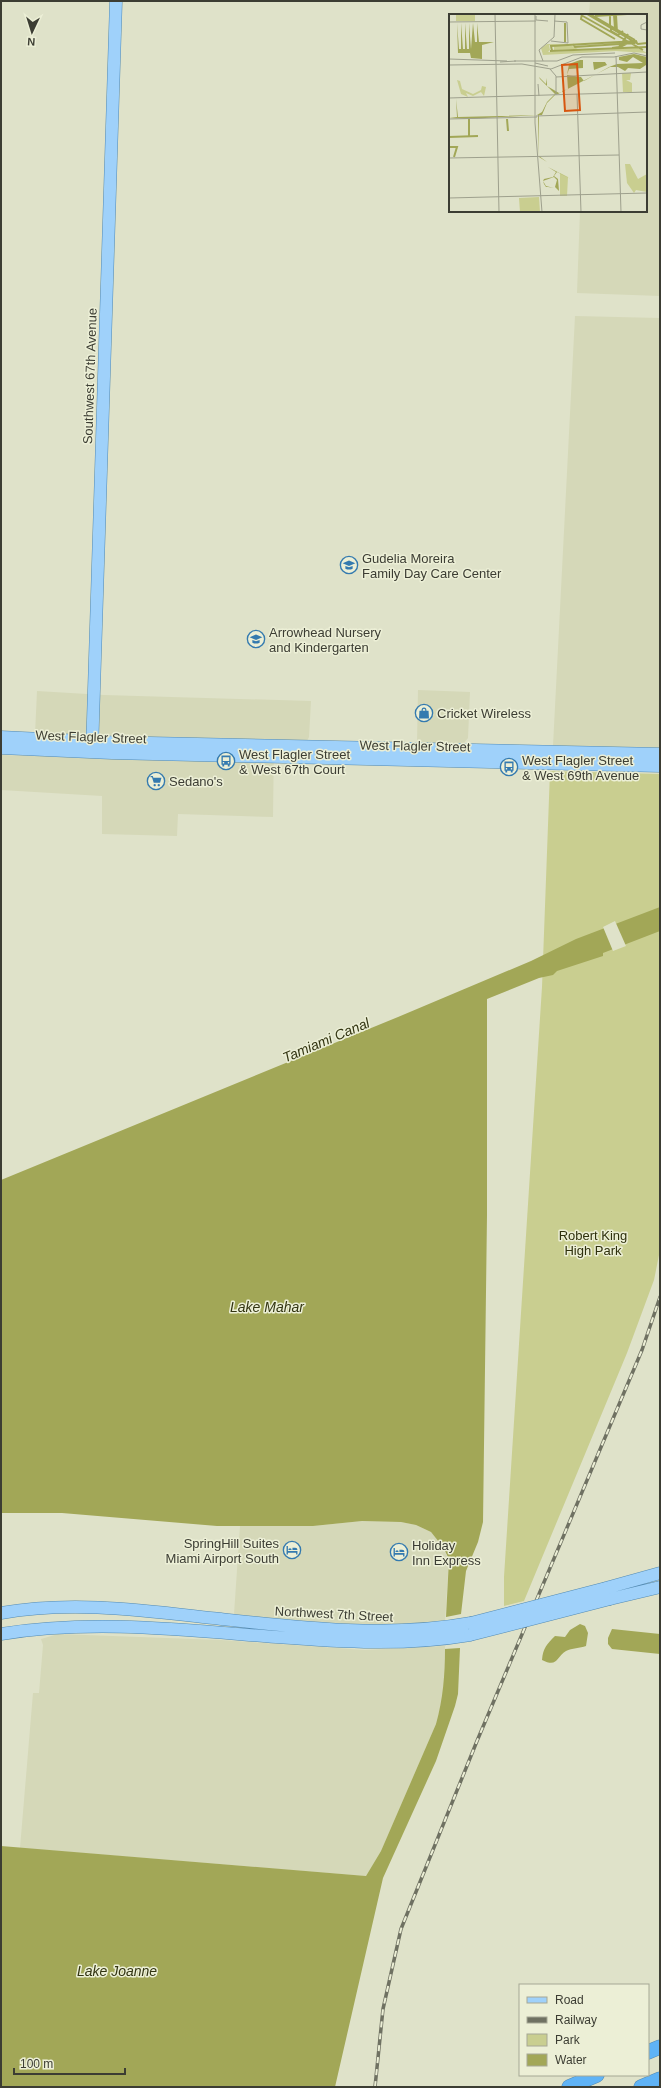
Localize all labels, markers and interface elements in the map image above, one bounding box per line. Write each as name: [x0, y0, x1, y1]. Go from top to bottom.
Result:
north arrow: [12, 12, 52, 52]
inset map: [449, 14, 647, 212]
text: N: [27, 36, 36, 48]
street label: Southwest 67th Avenue: [80, 308, 100, 444]
place label: Gudelia Moreira Family Day Care Center: [362, 551, 502, 581]
school or university icon: Gudelia Moreira Family Day Care Center: [339, 555, 359, 575]
place label: Arrowhead Nursery and Kindergarten: [269, 625, 381, 655]
school or university icon: Arrowhead Nursery and Kindergarten: [246, 629, 266, 649]
shop icon: Cricket Wireless: [414, 703, 434, 723]
place label: Cricket Wireless: [437, 706, 531, 721]
street label: West Flagler Street: [35, 728, 147, 746]
street label: West Flagler Street: [359, 738, 471, 754]
place label: West Flagler Street & West 67th Court: [239, 747, 350, 777]
bus stop icon: West Flagler Street & West 67th Court: [216, 751, 236, 771]
place label: West Flagler Street & West 69th Avenue: [522, 753, 639, 783]
bus stop icon: West Flagler Street & West 69th Avenue: [499, 757, 519, 777]
supermarket icon: Sedano's: [146, 771, 166, 791]
place label: Sedano's: [169, 774, 223, 789]
water label: Tamiami Canal: [280, 1014, 373, 1066]
park label: Robert King High Park: [559, 1228, 627, 1258]
water label: Lake Mahar: [230, 1299, 305, 1315]
place label: SpringHill Suites Miami Airport South: [166, 1536, 279, 1566]
place label: Holiday Inn Express: [412, 1538, 481, 1568]
hotel icon: SpringHill Suites Miami Airport South: [282, 1540, 302, 1560]
hotel icon: Holiday Inn Express: [389, 1542, 409, 1562]
street label: Northwest 7th Street: [274, 1603, 394, 1625]
water label: Lake Joanne: [77, 1963, 157, 1979]
legend: [519, 1984, 649, 2076]
text: Road: [555, 1993, 584, 2007]
text: Railway: [555, 2013, 597, 2027]
text: Park: [555, 2033, 581, 2047]
scale bar: [14, 2050, 125, 2076]
text: Water: [555, 2053, 587, 2067]
text: 100 m: [20, 2057, 53, 2071]

